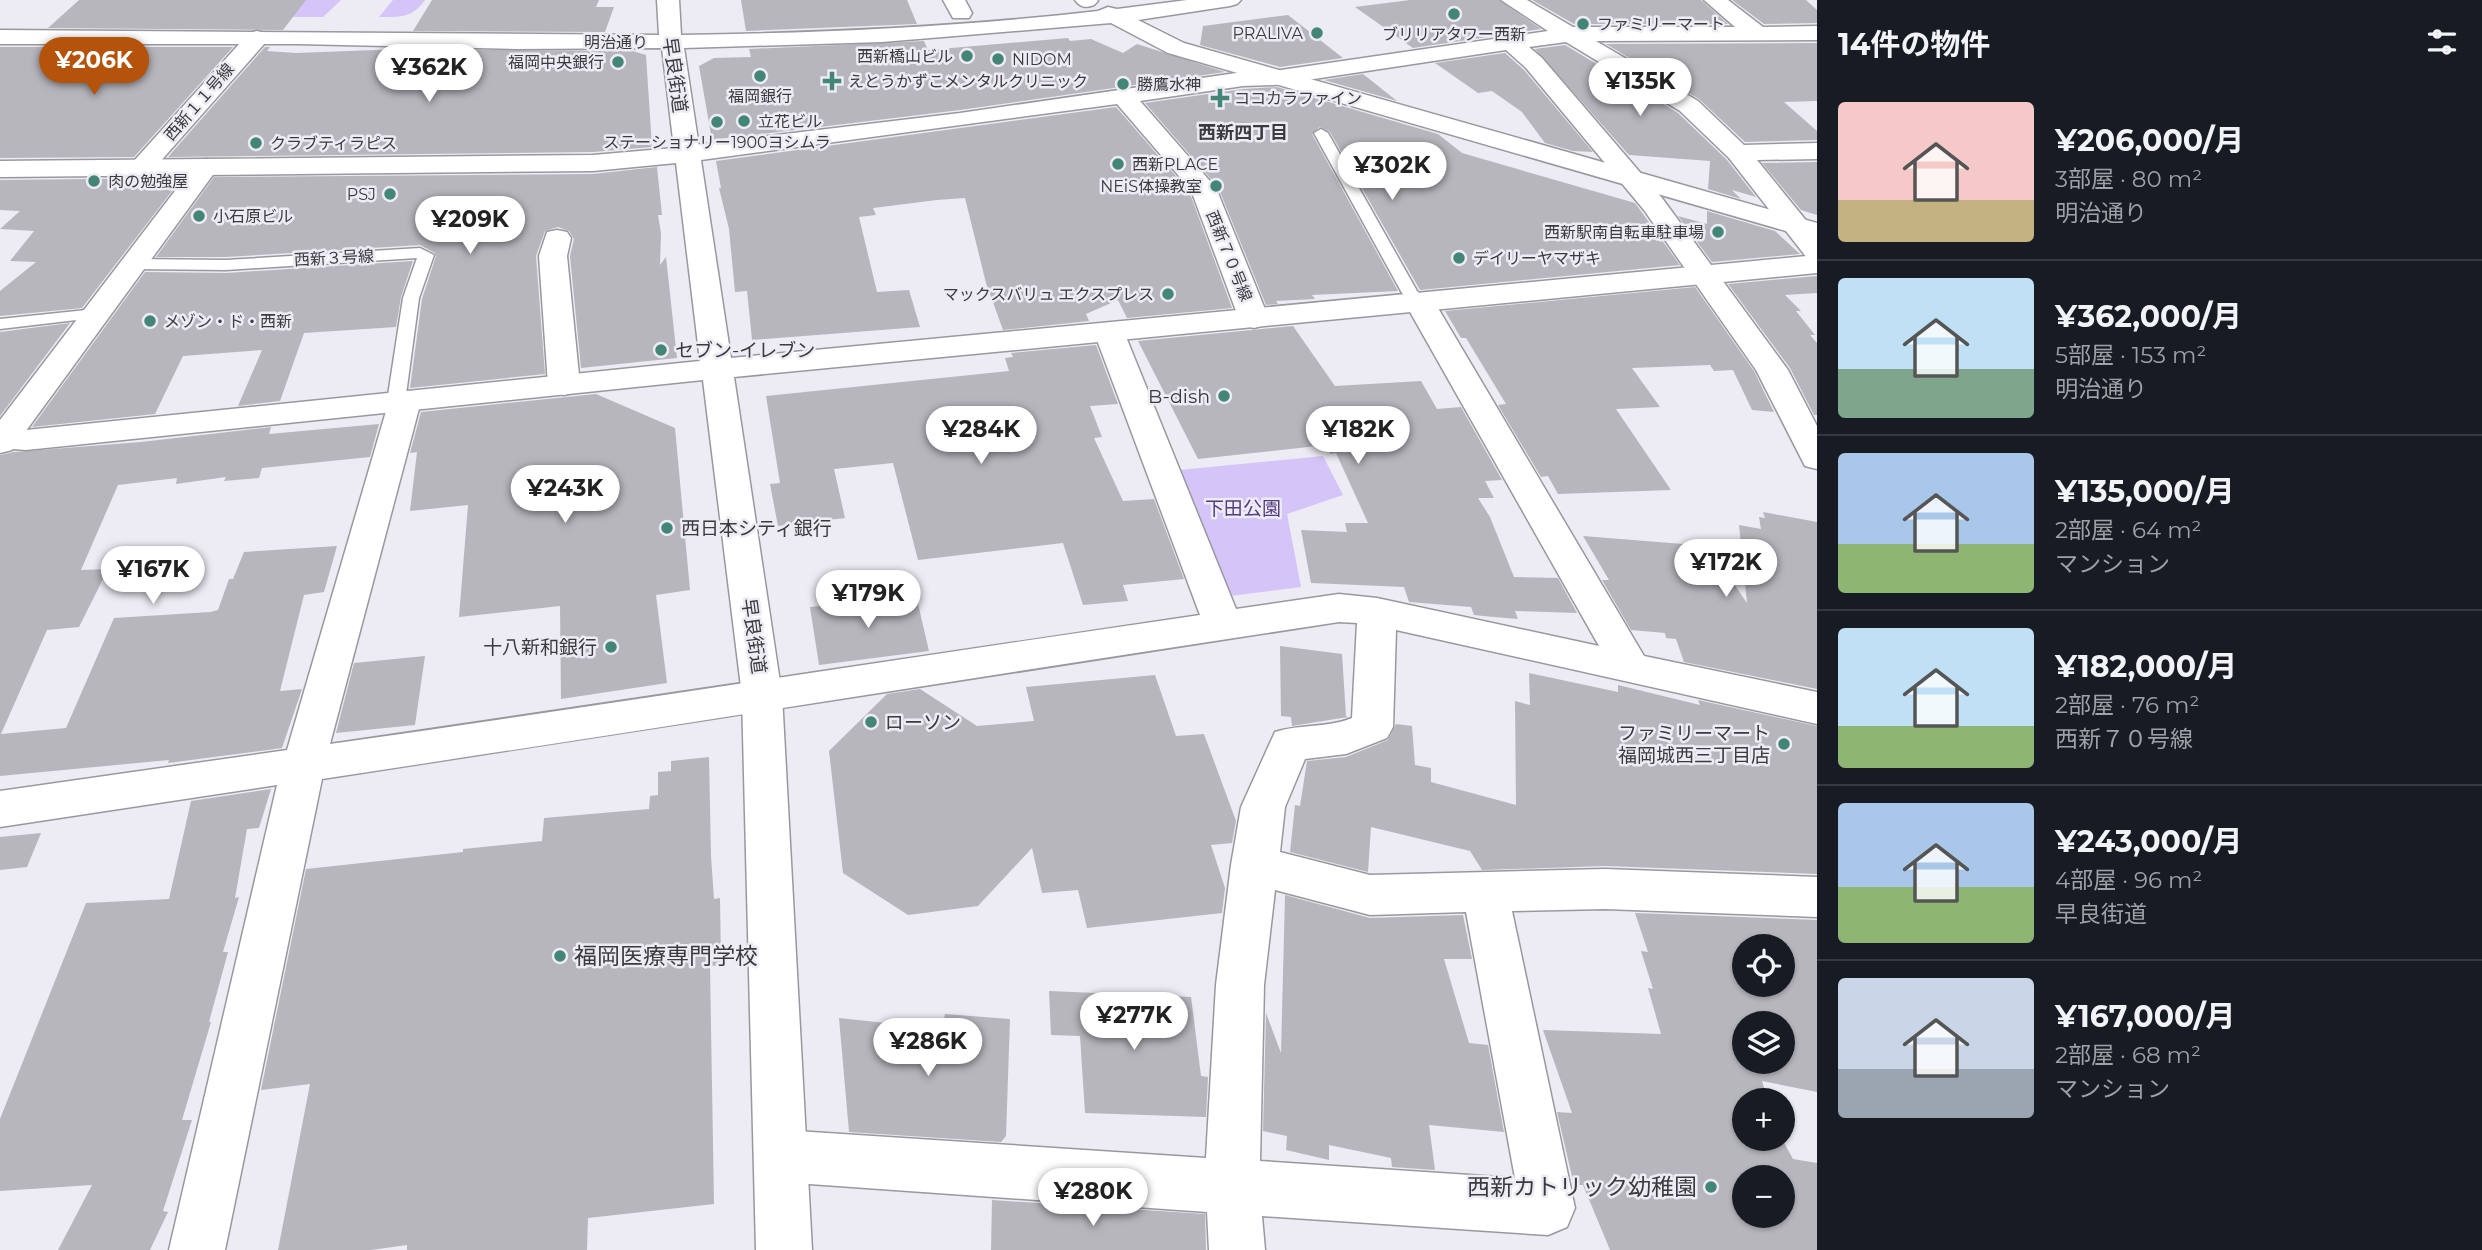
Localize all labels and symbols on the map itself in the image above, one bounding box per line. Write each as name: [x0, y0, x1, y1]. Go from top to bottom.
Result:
marker: ブリリアタワー西新: [1446, 6, 1462, 22]
place label: ファミリーマート: [1597, 15, 1725, 34]
marker: ファミリーマート: [1575, 16, 1591, 32]
place label: PRALIVA: [1233, 24, 1304, 43]
marker: PRALIVA: [1309, 25, 1325, 41]
place label: ブリリアタワー西新: [1382, 25, 1526, 44]
street label: 明治通り: [584, 33, 648, 52]
street label: 早良街道: [658, 36, 692, 114]
pin: ¥206K: [45, 38, 143, 97]
pin: ¥362K: [380, 44, 478, 104]
place label: 西新橋山ビル: [857, 47, 953, 66]
marker: 西新橋山ビル: [959, 48, 975, 64]
place label: NIDOM: [1012, 50, 1072, 69]
marker: NIDOM: [990, 51, 1006, 67]
place label: 福岡中央銀行: [508, 53, 604, 72]
marker: 福岡中央銀行: [610, 54, 626, 70]
pin: ¥135K: [1591, 58, 1689, 118]
street label: 西新１１号線: [160, 60, 238, 144]
marker: 福岡銀行: [752, 68, 768, 84]
marker: えとうかずこメンタルクリニック: [822, 71, 842, 91]
place label: えとうかずこメンタルクリニック: [848, 72, 1088, 91]
place label: 勝鷹水神: [1137, 75, 1201, 94]
marker: 勝鷹水神: [1115, 76, 1131, 92]
place label: 福岡銀行: [728, 87, 792, 106]
place label: ココカラファイン: [1234, 89, 1362, 108]
marker: ココカラファイン: [1212, 90, 1228, 106]
place label: 立花ビル: [758, 112, 822, 131]
marker: 立花ビル: [736, 113, 752, 129]
marker: ステーショナリー1900ヨシムラ: [709, 114, 725, 130]
district label: 西新四丁目: [1198, 122, 1288, 144]
place label: ステーショナリー1900ヨシムラ: [603, 133, 831, 152]
place label: クラブティラピス: [270, 134, 397, 153]
marker: クラブティラピス: [248, 135, 264, 151]
pin: ¥302K: [1343, 142, 1441, 202]
place label: 西新PLACE: [1132, 155, 1218, 174]
marker: 西新PLACE: [1110, 156, 1126, 172]
place label: 肉の勉強屋: [108, 172, 188, 191]
marker: 肉の勉強屋: [86, 173, 102, 189]
place label: NEiS体操教室: [1100, 177, 1202, 196]
marker: NEiS体操教室: [1208, 178, 1224, 194]
place label: PSJ: [347, 185, 376, 204]
marker: PSJ: [382, 186, 398, 202]
pin: ¥209K: [421, 196, 519, 256]
place label: 小石原ビル: [213, 207, 293, 226]
marker: 小石原ビル: [191, 208, 207, 224]
street label: 西新７０号線: [1202, 208, 1256, 304]
place label: 西新駅南自転車駐車場: [1544, 223, 1704, 242]
marker: 西新駅南自転車駐車場: [1710, 224, 1726, 240]
street label: 西新３号線: [294, 246, 374, 270]
place label: デイリーヤマザキ: [1473, 249, 1601, 268]
marker: デイリーヤマザキ: [1451, 250, 1467, 266]
place label: マックスバリュ エクスプレス: [943, 285, 1154, 304]
marker: マックスバリュ エクスプレス: [1160, 286, 1176, 302]
place label: メゾン・ド・西新: [164, 312, 292, 331]
marker: メゾン・ド・西新: [142, 313, 158, 329]
place label: セブン-イレブン: [675, 339, 815, 362]
marker: セブン-イレブン: [653, 342, 669, 358]
place label: B-dish: [1148, 385, 1210, 408]
marker: B-dish: [1216, 388, 1232, 404]
pin: ¥284K: [932, 406, 1030, 466]
pin: ¥182K: [1309, 406, 1407, 466]
pin: ¥243K: [516, 466, 614, 525]
park label: 下田公園: [1205, 497, 1281, 520]
place label: 西日本シティ銀行: [681, 517, 832, 540]
marker: 西日本シティ銀行: [659, 520, 675, 536]
pin: ¥172K: [1677, 540, 1775, 599]
pin: ¥167K: [104, 546, 202, 606]
pin: ¥179K: [819, 570, 917, 630]
street label: 早良街道: [737, 597, 771, 675]
place label: 十八新和銀行: [483, 636, 597, 659]
marker: 十八新和銀行: [603, 639, 619, 655]
place label: ローソン: [885, 711, 961, 734]
marker: ローソン: [863, 714, 879, 730]
place label: ファミリーマート 福岡城西三丁目店: [1618, 722, 1770, 767]
marker: ファミリーマート 福岡城西三丁目店: [1776, 736, 1792, 752]
place label: 福岡医療専門学校: [574, 942, 758, 970]
marker: 福岡医療専門学校: [552, 948, 568, 964]
pin: ¥277K: [1085, 992, 1183, 1052]
pin: ¥286K: [879, 1018, 977, 1078]
pin: ¥280K: [1044, 1168, 1142, 1228]
place label: 西新カトリック幼稚園: [1467, 1173, 1697, 1201]
marker: 西新カトリック幼稚園: [1703, 1179, 1719, 1195]

